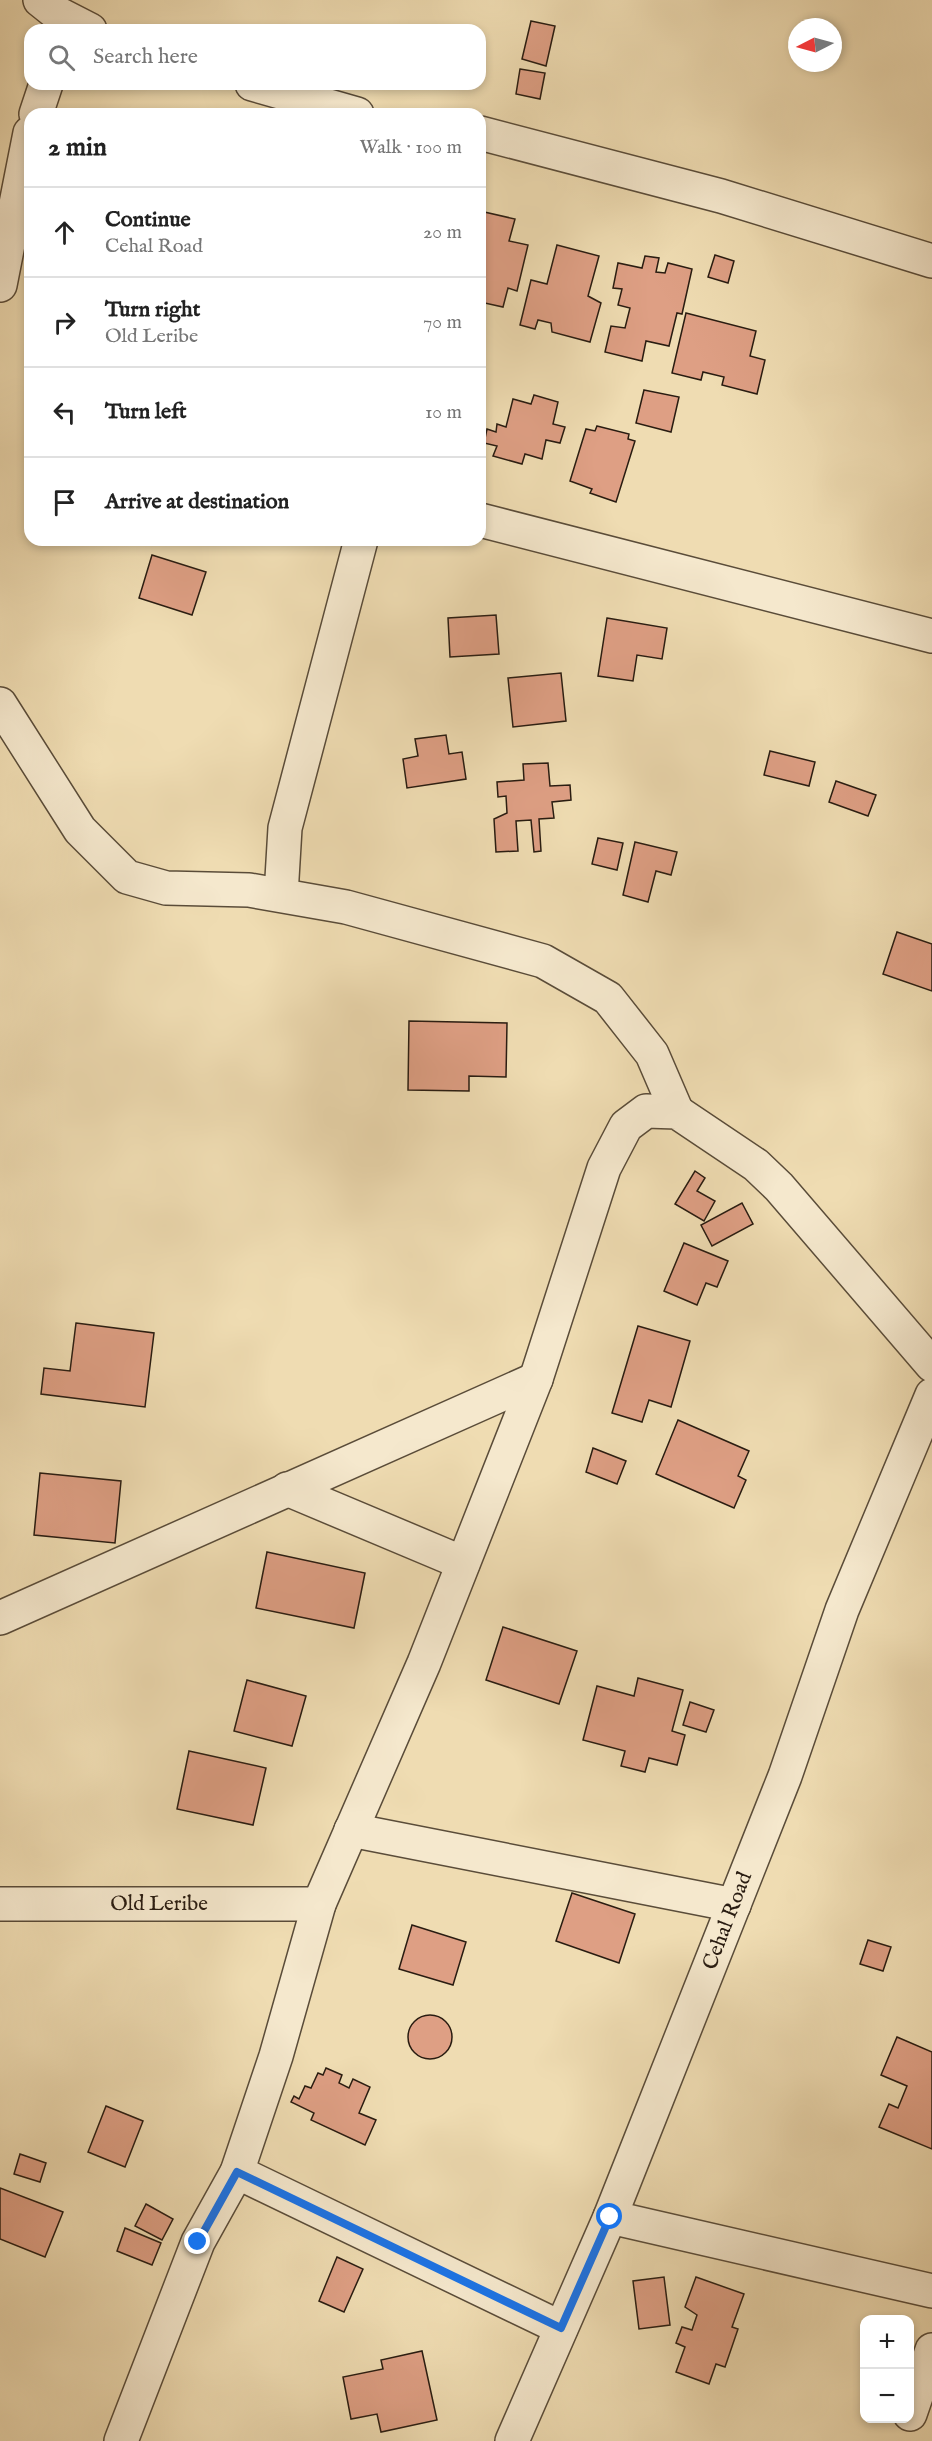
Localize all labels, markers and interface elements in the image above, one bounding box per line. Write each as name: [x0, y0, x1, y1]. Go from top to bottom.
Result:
north arrow: [788, 18, 842, 72]
search box: [24, 24, 486, 90]
icon: search: [45, 41, 78, 74]
text: Search here: [93, 43, 198, 71]
text: 2 min: [48, 131, 107, 164]
text: Walk · 100 m: [359, 135, 462, 160]
text: Continue: [105, 206, 191, 234]
icon: ahead: [48, 216, 81, 249]
text: 20 m: [423, 220, 462, 245]
text: Cehal Road: [105, 234, 203, 259]
text: Turn right: [105, 296, 200, 324]
icon: right: [48, 306, 81, 339]
text: 70 m: [423, 310, 462, 335]
text: Old Leribe: [105, 324, 198, 349]
icon: left: [48, 396, 81, 429]
text: Turn left: [105, 398, 187, 426]
text: 10 m: [425, 400, 462, 425]
icon: arrive: [48, 486, 81, 519]
text: Arrive at destination: [105, 488, 289, 516]
street label: Cehal Road: [697, 1867, 759, 1974]
street label: Old Leribe: [110, 1891, 208, 1918]
route start: [596, 2203, 622, 2229]
route end: [184, 2228, 210, 2254]
map controls: [860, 2315, 914, 2423]
button: +: [860, 2315, 914, 2369]
button: −: [860, 2369, 914, 2423]

